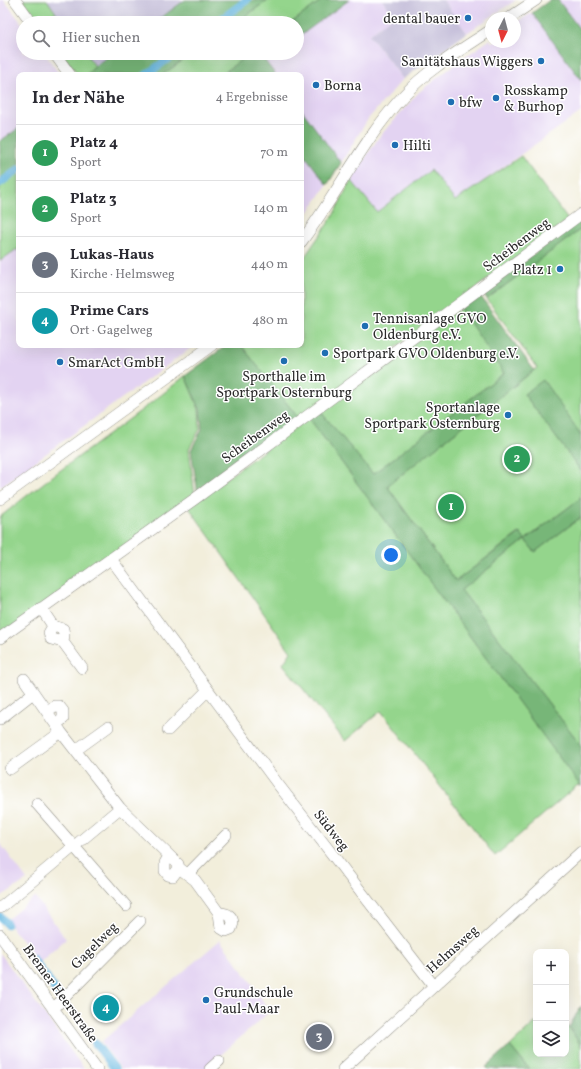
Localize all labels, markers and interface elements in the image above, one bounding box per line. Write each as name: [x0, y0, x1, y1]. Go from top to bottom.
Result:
place label: dental bauer: [383, 10, 460, 29]
north arrow: [485, 12, 521, 48]
marker: dental bauer: [463, 13, 473, 23]
search box: [16, 16, 304, 60]
icon: search: [30, 27, 52, 49]
text: Hier suchen: [62, 28, 140, 49]
place label: Sanitätshaus Wiggers: [401, 53, 533, 72]
marker: Sanitätshaus Wiggers: [536, 56, 546, 66]
place label: Borna: [324, 77, 361, 96]
marker: Borna: [311, 80, 321, 90]
place label: Rosskamp & Burhop: [504, 82, 568, 117]
text: In der Nähe: [32, 87, 125, 110]
text: 4 Ergebnisse: [215, 89, 288, 107]
marker: Rosskamp & Burhop: [491, 93, 501, 103]
place label: bfw: [459, 94, 482, 113]
marker: bfw: [446, 97, 456, 107]
text: Platz 4: [70, 133, 118, 154]
place label: Hilti: [403, 137, 431, 156]
marker: Hilti: [390, 140, 400, 150]
text: 1: [42, 144, 48, 162]
text: 70 m: [260, 144, 288, 162]
text: Sport: [70, 154, 102, 172]
text: Platz 3: [70, 189, 117, 210]
text: 2: [42, 200, 48, 218]
text: 140 m: [254, 200, 288, 218]
text: Sport: [70, 210, 102, 228]
street label: Scheibenweg: [479, 214, 554, 277]
text: Lukas-Haus: [70, 245, 154, 266]
text: 3: [42, 256, 48, 274]
text: 440 m: [251, 256, 288, 274]
place label: Platz 1: [513, 261, 552, 280]
marker: Platz 1: [555, 264, 565, 274]
text: Kirche · Helmsweg: [70, 266, 175, 284]
text: Prime Cars: [70, 301, 149, 322]
place label: Tennisanlage GVO Oldenburg e.V.: [373, 310, 486, 345]
text: 4: [41, 312, 49, 330]
text: 480 m: [252, 312, 288, 330]
marker: Tennisanlage GVO Oldenburg e.V.: [360, 321, 370, 331]
text: Ort · Gagelweg: [70, 322, 153, 340]
place label: Sportpark GVO Oldenburg e.V.: [333, 345, 519, 364]
marker: Sportpark GVO Oldenburg e.V.: [320, 348, 330, 358]
place label: SmarAct GmbH: [68, 354, 165, 373]
marker: Sporthalle im Sportpark Osternburg: [279, 356, 289, 366]
marker: SmarAct GmbH: [55, 357, 65, 367]
place label: Sporthalle im Sportpark Osternburg: [216, 368, 352, 403]
place label: Sportanlage Sportpark Osternburg: [364, 399, 500, 434]
street label: Scheibenweg: [218, 406, 294, 468]
marker: Sportanlage Sportpark Osternburg: [503, 410, 513, 420]
pin: 2: [504, 444, 530, 474]
pin: 1: [438, 492, 464, 522]
your location: [381, 545, 401, 565]
street label: Südweg: [309, 806, 353, 856]
street label: Gagelweg: [67, 918, 123, 974]
street label: Helmsweg: [423, 922, 483, 979]
street label: Bremer Heerstraße: [18, 941, 102, 1047]
map controls: [533, 949, 569, 1057]
button: +: [533, 949, 569, 985]
place label: Grundschule Paul-Maar: [214, 984, 294, 1019]
button: −: [533, 985, 569, 1021]
pin: 4: [93, 993, 119, 1023]
marker: Grundschule Paul-Maar: [201, 995, 211, 1005]
button: layers: [533, 1021, 569, 1057]
pin: 3: [306, 1022, 332, 1052]

